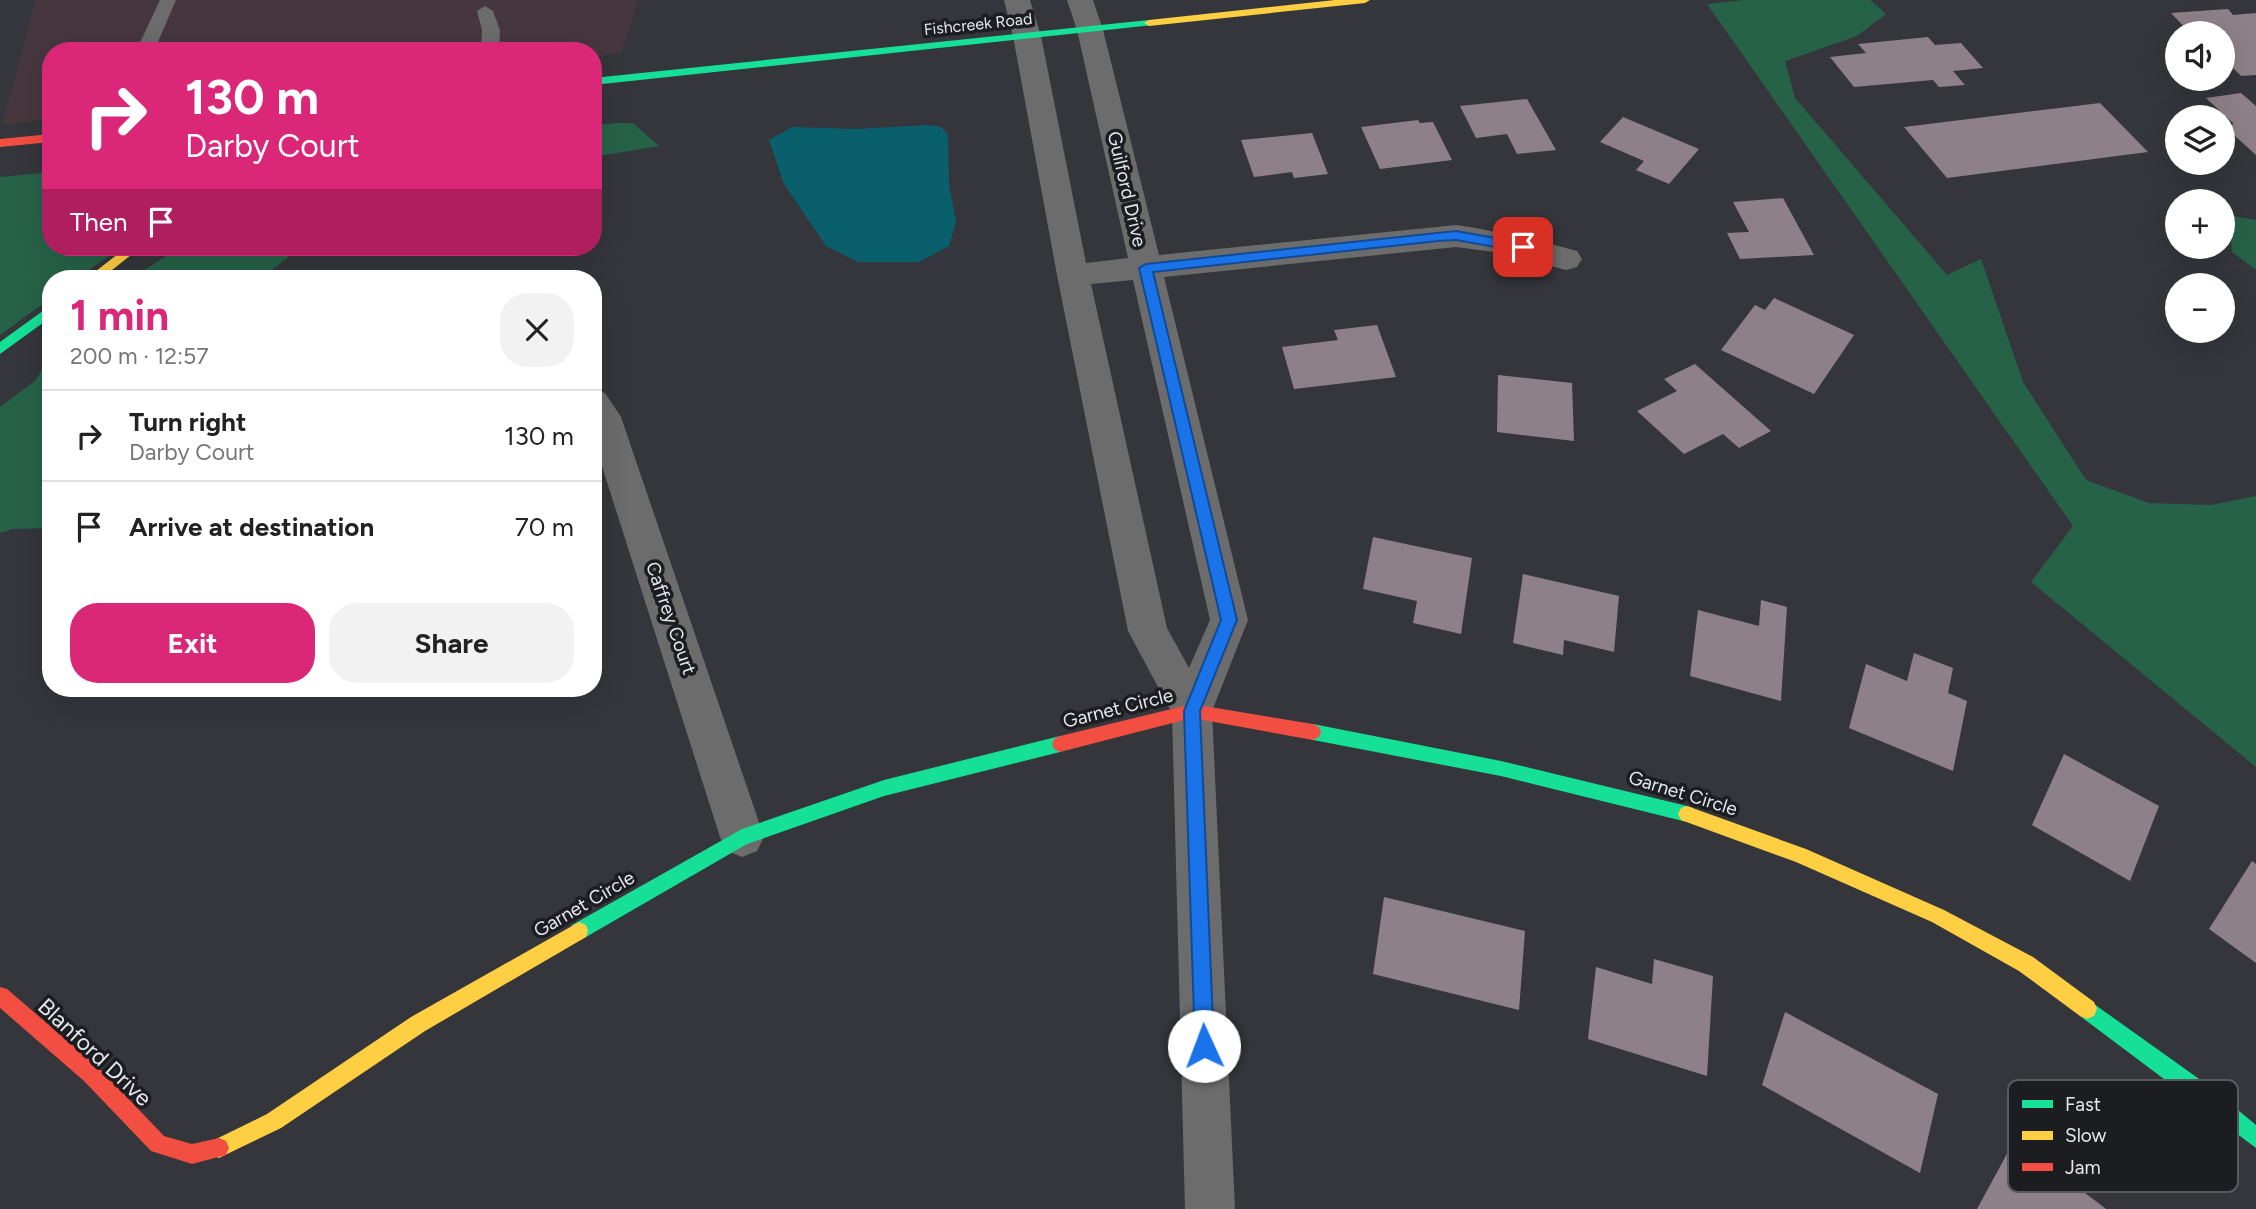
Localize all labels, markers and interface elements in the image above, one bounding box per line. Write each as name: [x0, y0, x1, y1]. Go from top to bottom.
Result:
street label: Fishcreek Road: [923, 9, 1033, 39]
map controls: [2165, 21, 2235, 343]
button: sound: [2165, 21, 2235, 91]
text: 130 m: [185, 67, 319, 126]
icon: right: [70, 70, 161, 161]
button: layers: [2165, 105, 2235, 175]
text: Darby Court: [185, 127, 360, 165]
street label: Guilford Drive: [1103, 129, 1151, 249]
button: +: [2165, 189, 2235, 259]
icon: arrive: [142, 203, 180, 241]
text: Then: [70, 206, 128, 238]
pin: [1493, 217, 1553, 277]
icon: arrive: [1504, 228, 1542, 266]
button: −: [2165, 273, 2235, 343]
text: 1 min: [70, 290, 169, 341]
button: close: [500, 293, 574, 367]
text: 200 m · 12:57: [70, 342, 209, 370]
text: Turn right: [129, 406, 246, 438]
icon: right: [70, 417, 108, 455]
text: 130 m: [504, 420, 574, 452]
text: Darby Court: [129, 438, 255, 466]
icon: arrive: [70, 508, 108, 546]
text: Arrive at destination: [129, 511, 374, 543]
text: 70 m: [515, 511, 574, 543]
street label: Caffrey Court: [641, 559, 701, 677]
button: Exit: [70, 603, 315, 683]
button: Share: [329, 603, 574, 683]
street label: Garnet Circle: [1061, 683, 1175, 733]
street label: Garnet Circle: [1626, 766, 1740, 820]
street label: Garnet Circle: [529, 866, 639, 942]
street label: Blanford Drive: [32, 992, 158, 1112]
position arrow: [1167, 1009, 1241, 1083]
legend: [2008, 1080, 2238, 1192]
text: Fast: [2065, 1093, 2101, 1116]
text: Slow: [2065, 1124, 2107, 1147]
text: Jam: [2065, 1156, 2101, 1179]

